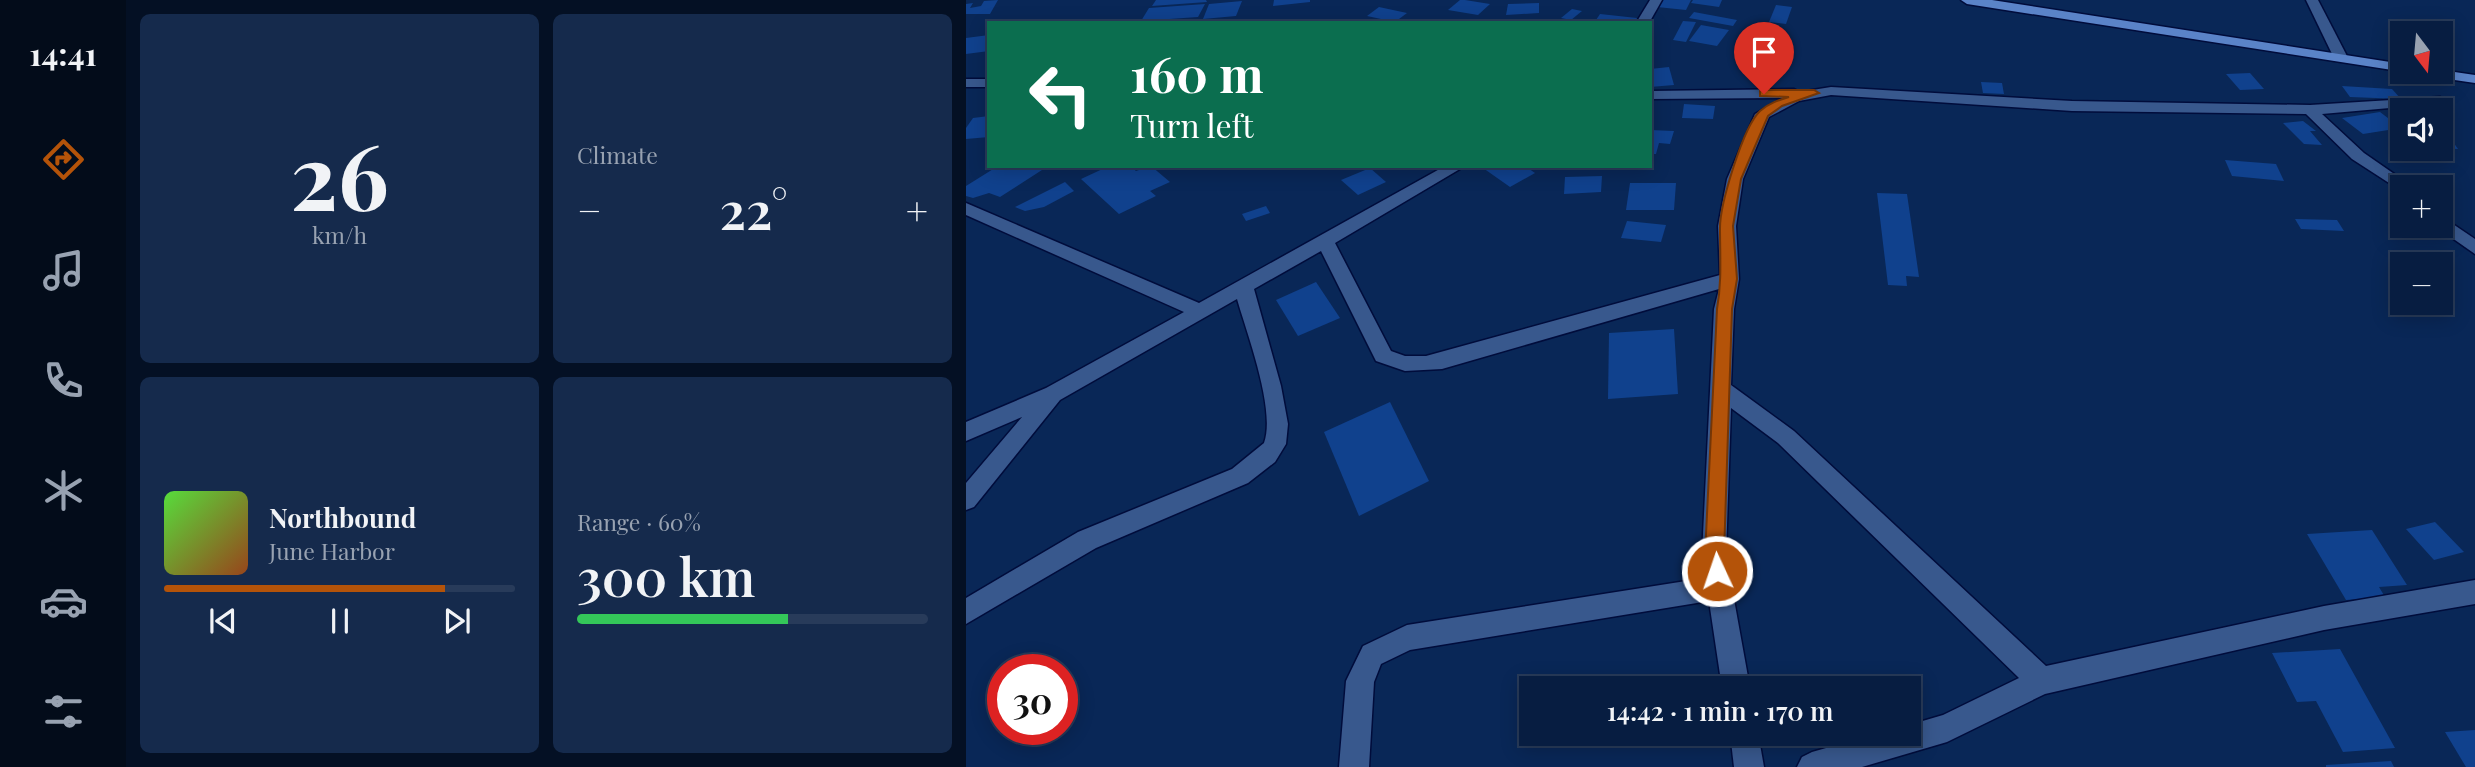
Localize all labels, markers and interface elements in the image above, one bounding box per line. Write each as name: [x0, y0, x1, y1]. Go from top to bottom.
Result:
north arrow: [2390, 21, 2454, 84]
map controls: [2390, 21, 2453, 315]
pin: [1734, 22, 1794, 94]
text: 14:41: [29, 31, 97, 74]
icon: arrive: [1745, 33, 1783, 71]
text: 160 m: [1130, 40, 1264, 105]
icon: left: [1015, 49, 1106, 140]
button: sound: [2390, 98, 2453, 161]
text: Turn left: [1130, 103, 1254, 146]
text: 26: [290, 113, 389, 234]
icon: directions: [39, 135, 88, 184]
text: Climate: [577, 139, 658, 170]
text: 22°: [720, 174, 788, 243]
button: +: [2390, 175, 2453, 238]
text: −: [577, 184, 602, 235]
text: +: [906, 184, 928, 235]
text: km/h: [312, 219, 367, 250]
icon: music: [39, 246, 88, 295]
button: −: [2390, 252, 2453, 315]
icon: phone: [39, 356, 88, 405]
icon: climate: [39, 466, 88, 515]
text: Northbound: [269, 500, 416, 535]
text: Range · 60%: [577, 506, 701, 537]
position arrow: [1680, 534, 1754, 608]
text: June Harbor: [269, 535, 395, 566]
text: 300 km: [577, 541, 755, 610]
icon: car: [39, 577, 88, 626]
icon: previous: [204, 602, 242, 640]
icon: pause: [321, 602, 359, 640]
icon: next: [438, 602, 476, 640]
speed limit sign: 30: [987, 654, 1078, 745]
icon: filters: [39, 687, 88, 736]
text: 14:42 · 1 min · 170 m: [1607, 693, 1833, 728]

